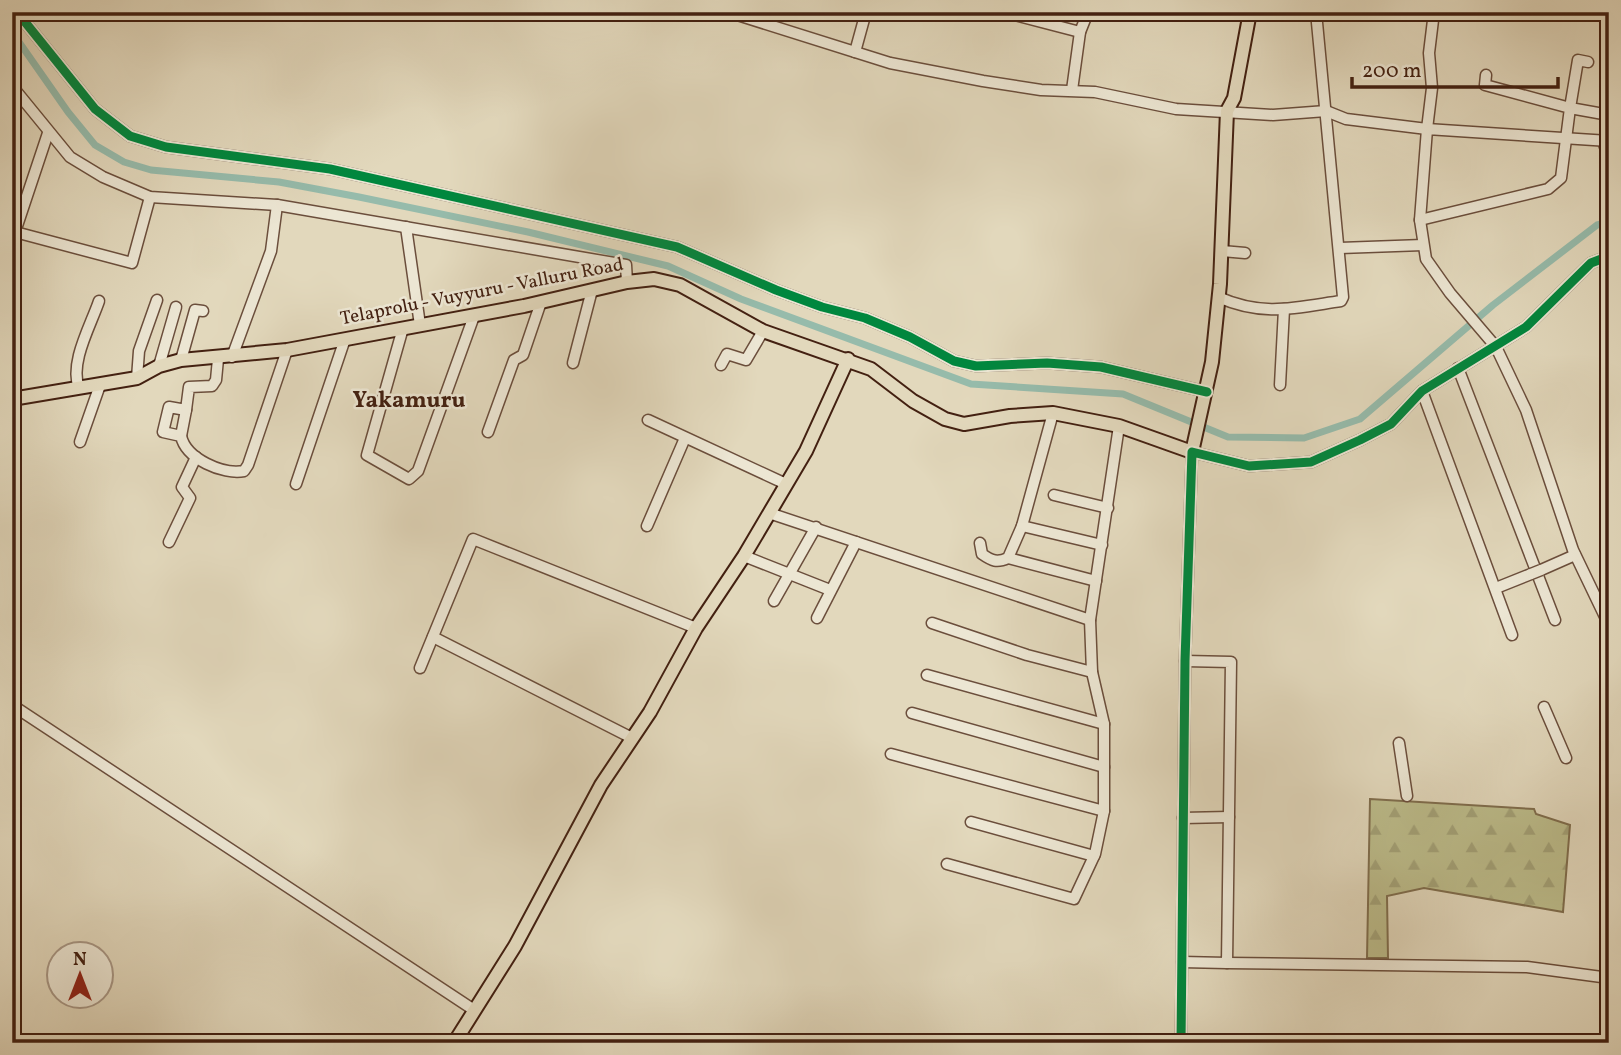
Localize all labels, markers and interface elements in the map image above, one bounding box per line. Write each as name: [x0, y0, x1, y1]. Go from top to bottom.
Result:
scale bar: [1352, 46, 1558, 90]
text: 200 m: [1362, 57, 1422, 86]
street label: Telaprolu - Vuyyuru - Valluru Road: [338, 252, 626, 332]
district label: Yakamuru: [353, 385, 465, 417]
north arrow: [46, 940, 116, 1010]
text: N: [73, 947, 87, 973]

